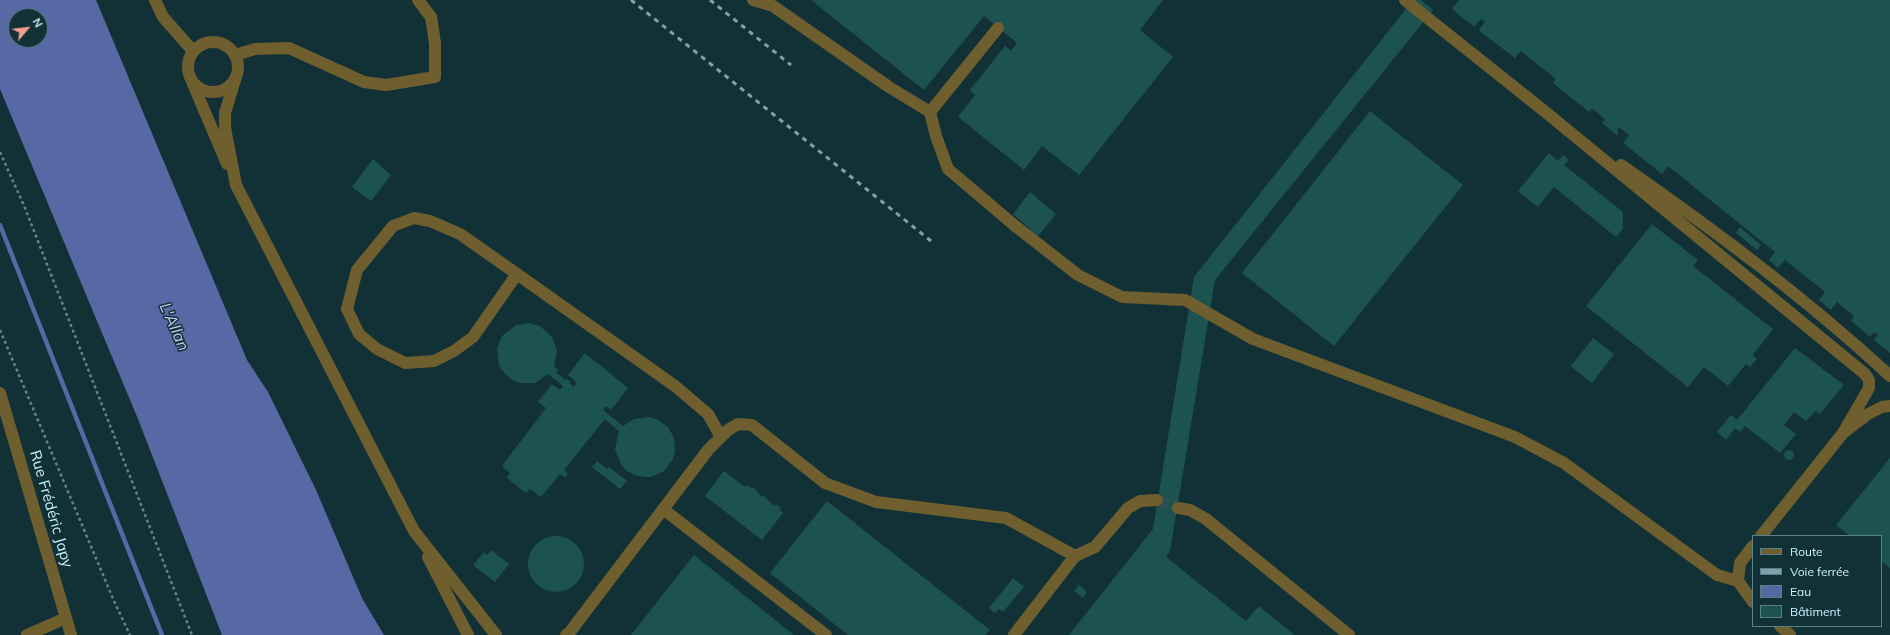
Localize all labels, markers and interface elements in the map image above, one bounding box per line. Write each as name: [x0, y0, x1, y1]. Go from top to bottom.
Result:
north arrow: [8, 8, 48, 48]
text: N: [30, 16, 46, 30]
water label: L'Allan: [155, 300, 193, 354]
street label: Rue Frédéric Japy: [26, 448, 76, 570]
legend: [1752, 535, 1882, 627]
text: Route: [1790, 544, 1823, 559]
text: Voie ferrée: [1790, 564, 1849, 579]
text: Eau: [1790, 584, 1811, 599]
text: Bâtiment: [1790, 604, 1841, 619]

